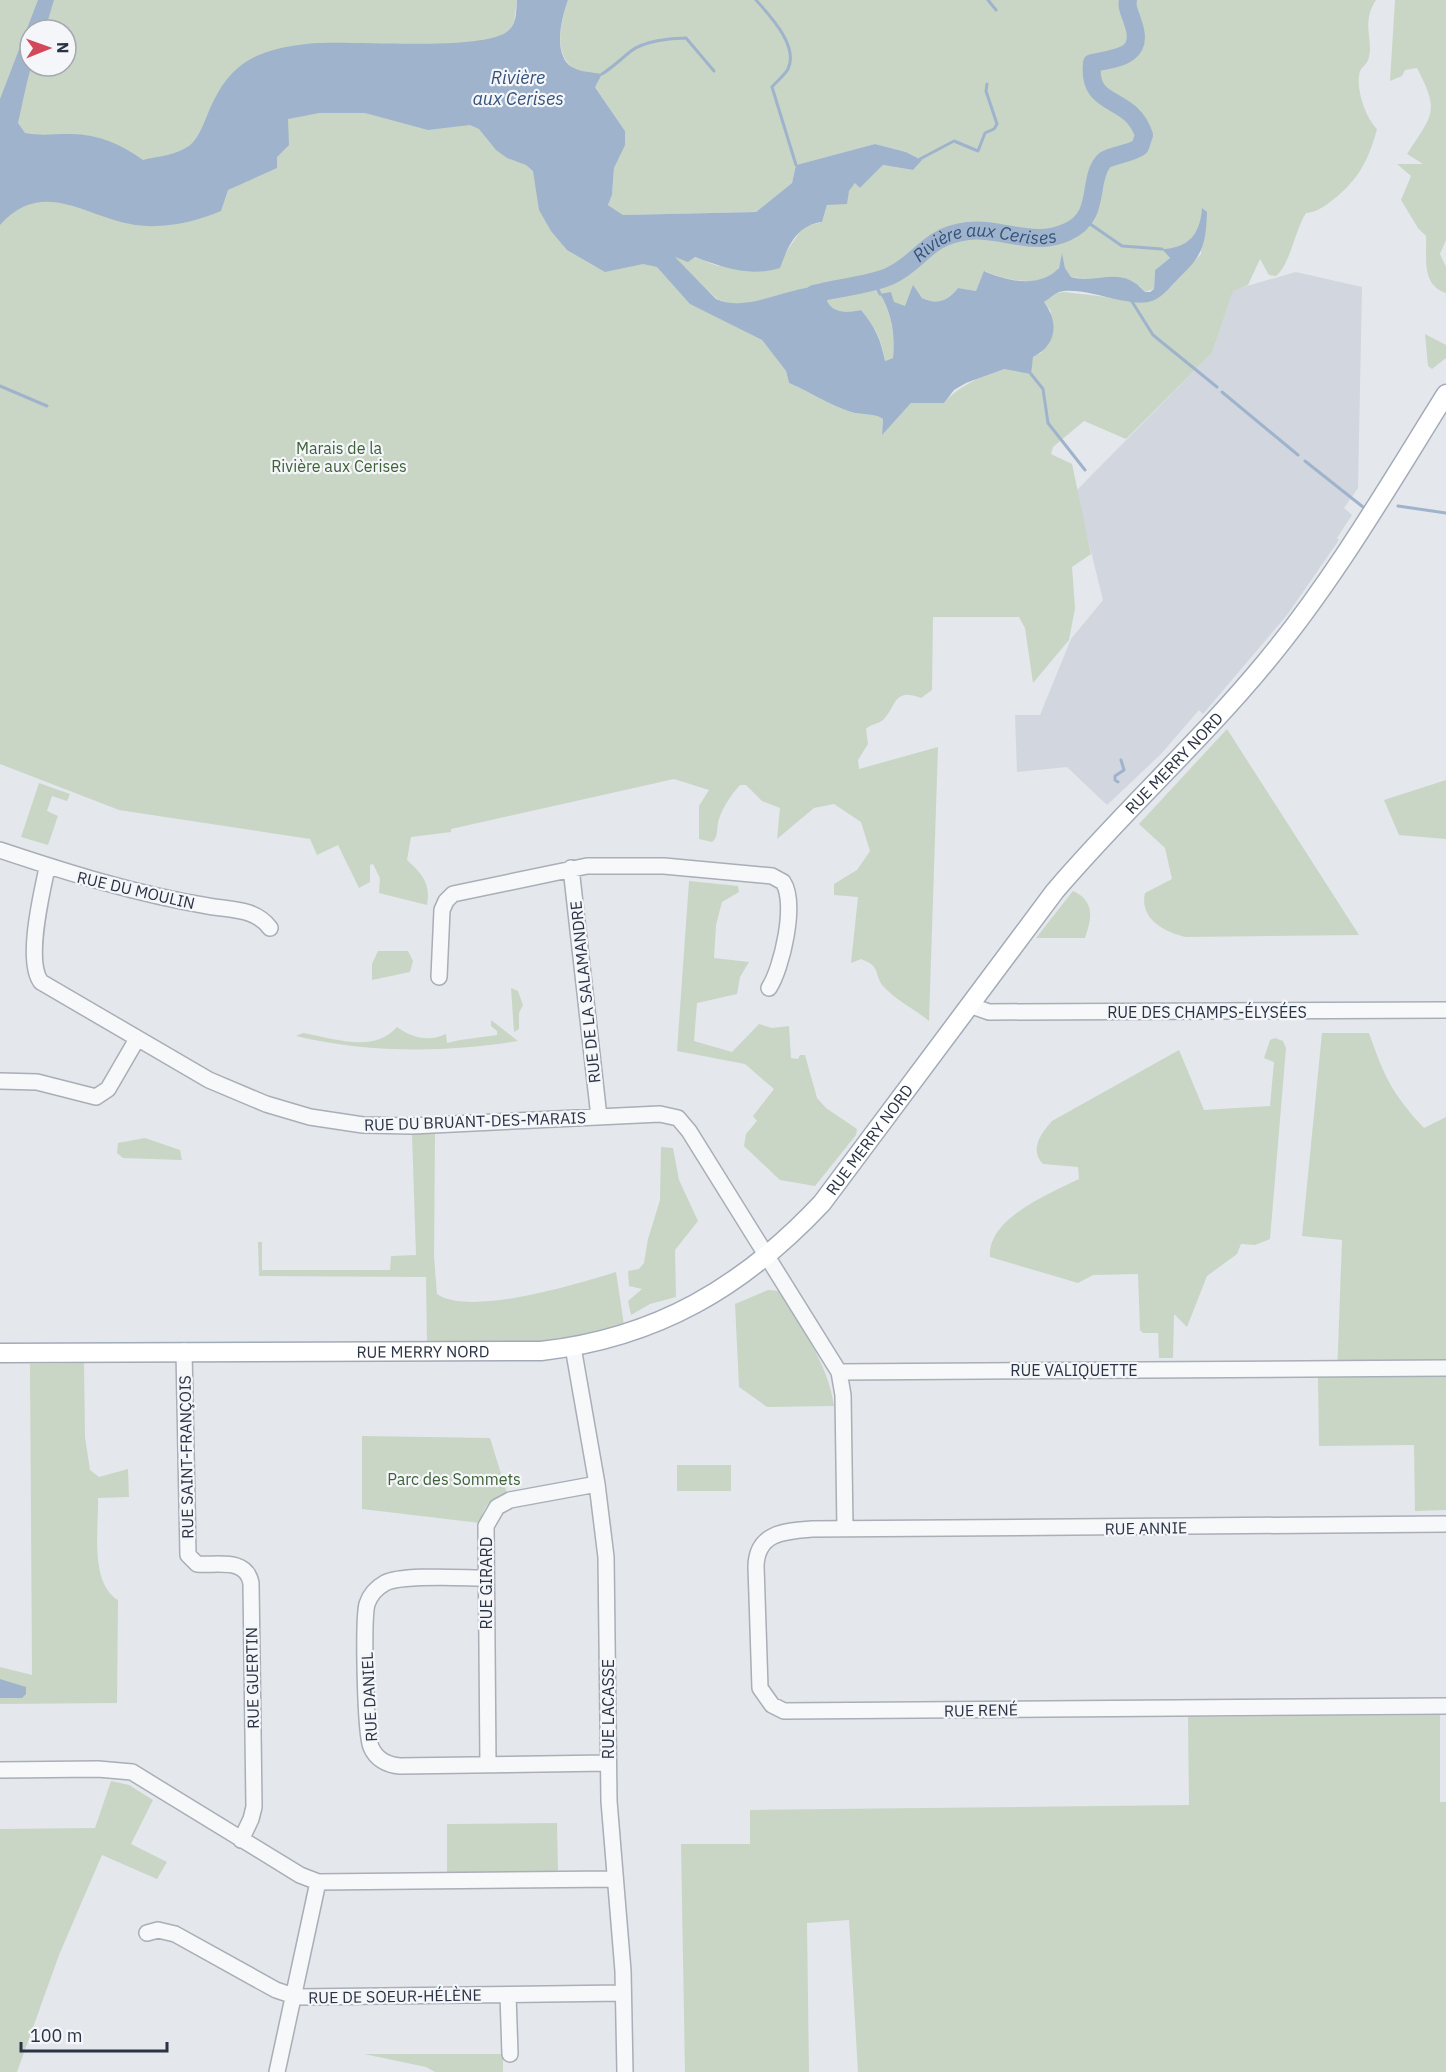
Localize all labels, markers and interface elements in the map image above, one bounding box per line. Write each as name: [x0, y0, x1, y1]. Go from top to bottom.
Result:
north arrow: [18, 18, 78, 78]
text: N: [53, 42, 73, 54]
water label: Rivière aux Cerises: [472, 66, 564, 110]
water label: Rivière aux Cerises: [907, 218, 1059, 267]
park label: Marais de la Rivière aux Cerises: [271, 438, 407, 476]
street label: RUE MERRY NORD: [1121, 708, 1227, 818]
street label: RUE DU MOULIN: [75, 867, 197, 913]
street label: RUE DE LA SALAMANDRE: [565, 900, 605, 1084]
street label: RUE DES CHAMPS-ÉLYSÉES: [1107, 1001, 1307, 1022]
street label: RUE MERRY NORD: [821, 1080, 917, 1199]
street label: RUE DU BRUANT-DES-MARAIS: [364, 1107, 586, 1135]
street label: RUE MERRY NORD: [356, 1341, 490, 1362]
street label: RUE VALIQUETTE: [1010, 1360, 1138, 1380]
street label: RUE SAINT-FRANÇOIS: [175, 1375, 197, 1539]
park label: Parc des Sommets: [387, 1469, 521, 1489]
street label: RUE ANNIE: [1105, 1517, 1187, 1539]
street label: RUE GIRARD: [476, 1537, 496, 1630]
street label: RUE GUERTIN: [241, 1627, 263, 1729]
street label: RUE DANIEL: [357, 1652, 381, 1742]
street label: RUE LACASSE: [598, 1659, 618, 1759]
street label: RUE RENÉ: [944, 1698, 1018, 1721]
street label: RUE DE SOEUR-HÉLÈNE: [308, 1983, 482, 2008]
scale bar: [21, 2015, 166, 2053]
text: 100 m: [30, 2024, 82, 2047]

